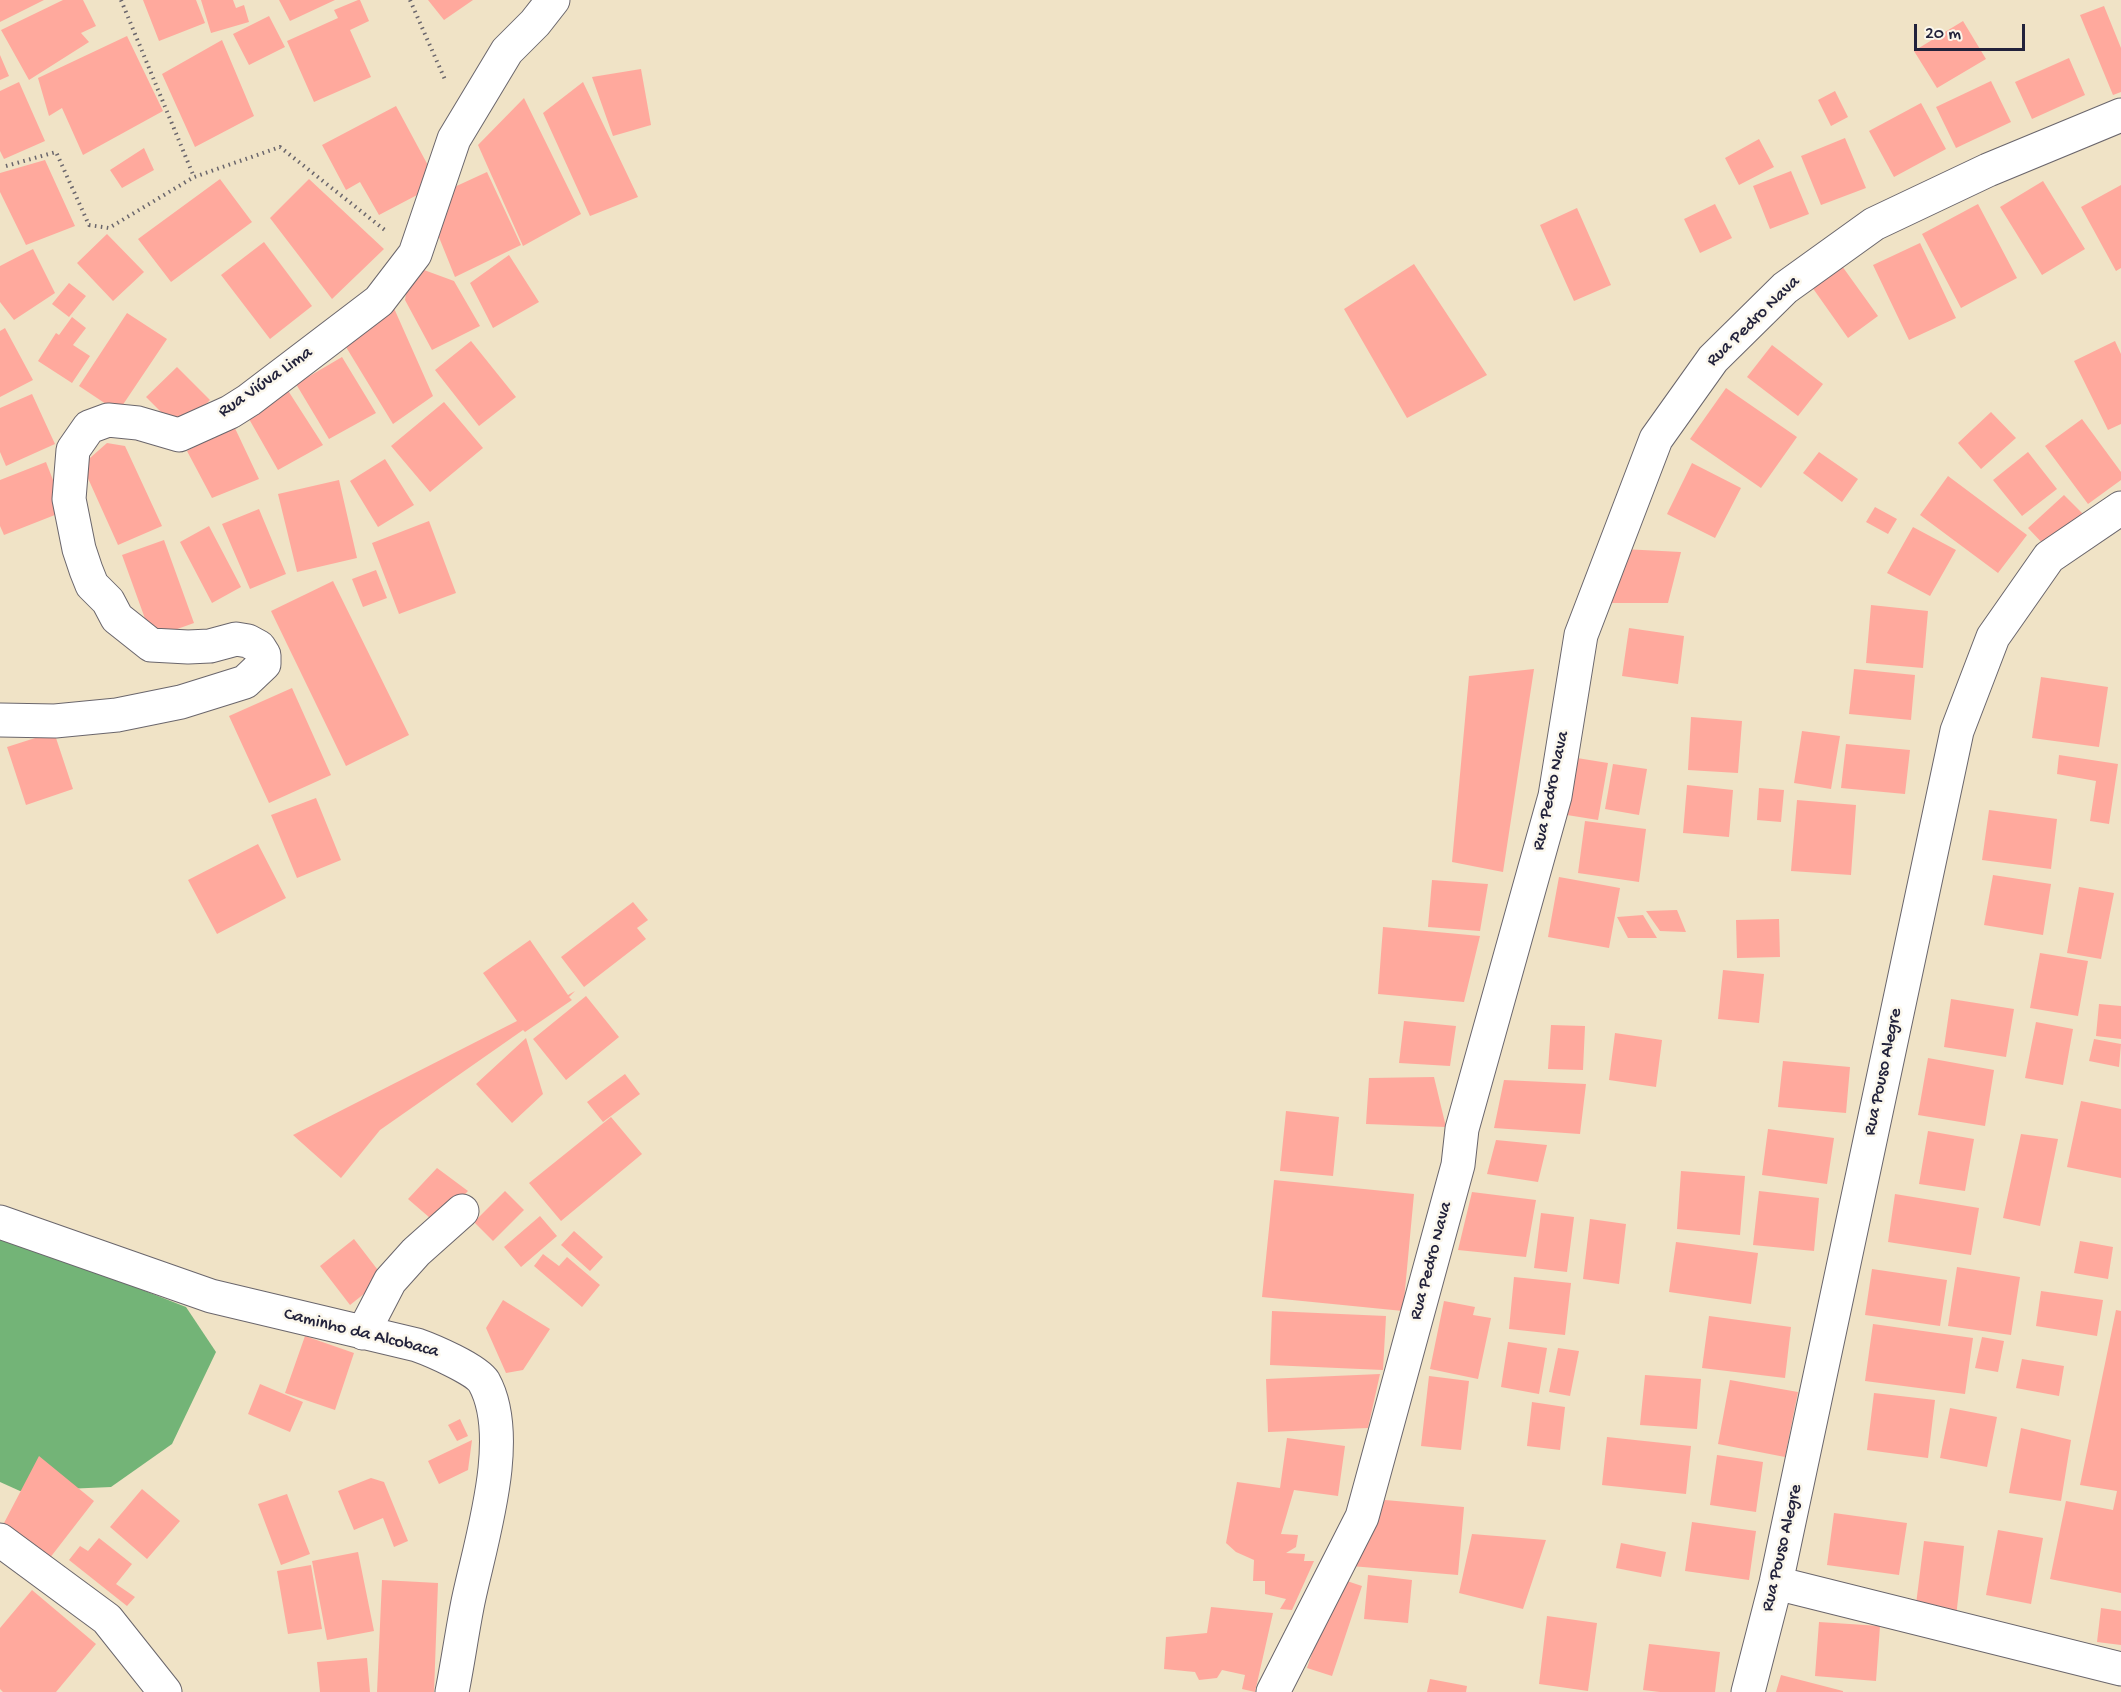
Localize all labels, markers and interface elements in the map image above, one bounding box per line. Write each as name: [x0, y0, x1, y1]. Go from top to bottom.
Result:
scale bar: [1917, 12, 2028, 50]
text: 20 m: [1925, 24, 1961, 45]
street label: Rua Pedro Nava: [1703, 272, 1805, 372]
street label: Rua Viúva Lima: [215, 343, 317, 423]
street label: Rua Pedro Nava: [1529, 729, 1575, 853]
street label: Rua Pouso Alegre: [1860, 1006, 1908, 1138]
street label: Rua Pedro Nava: [1406, 1199, 1458, 1323]
street label: Caminho da Alcobaca: [281, 1304, 441, 1364]
street label: Rua Pouso Alegre: [1758, 1482, 1808, 1614]

